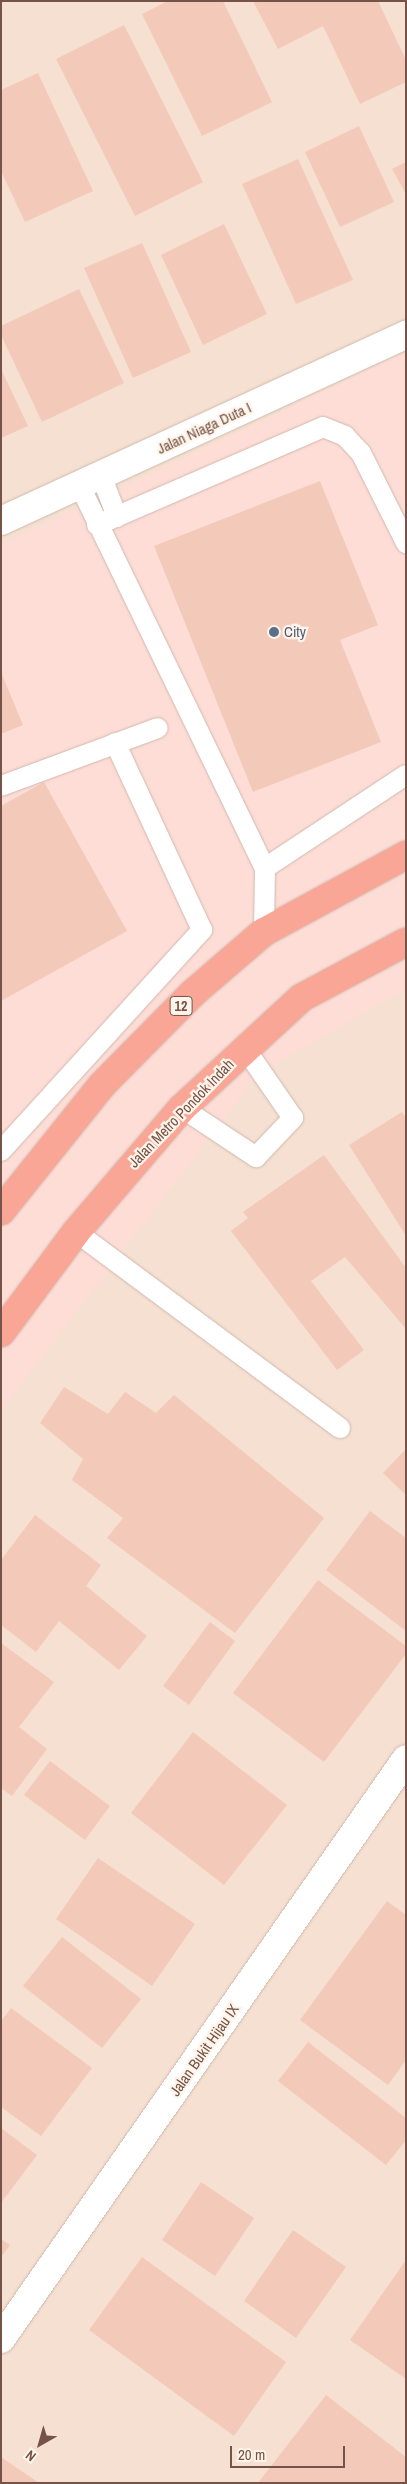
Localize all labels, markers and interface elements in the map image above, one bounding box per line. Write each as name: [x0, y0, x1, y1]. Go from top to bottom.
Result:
street label: Jalan Niaga Duta I: [154, 398, 254, 458]
place label: City: [284, 623, 306, 641]
marker: City: [268, 626, 280, 638]
road number: 12: [168, 994, 194, 1018]
street label: Jalan Metro Pondok Indah: [125, 1055, 237, 1171]
street label: Jalan Bukit Hijau IX: [166, 2001, 242, 2099]
north arrow: [15, 2419, 65, 2469]
scale bar: [232, 2436, 347, 2468]
text: 20 m: [238, 2444, 265, 2465]
text: N: [22, 2446, 40, 2465]

